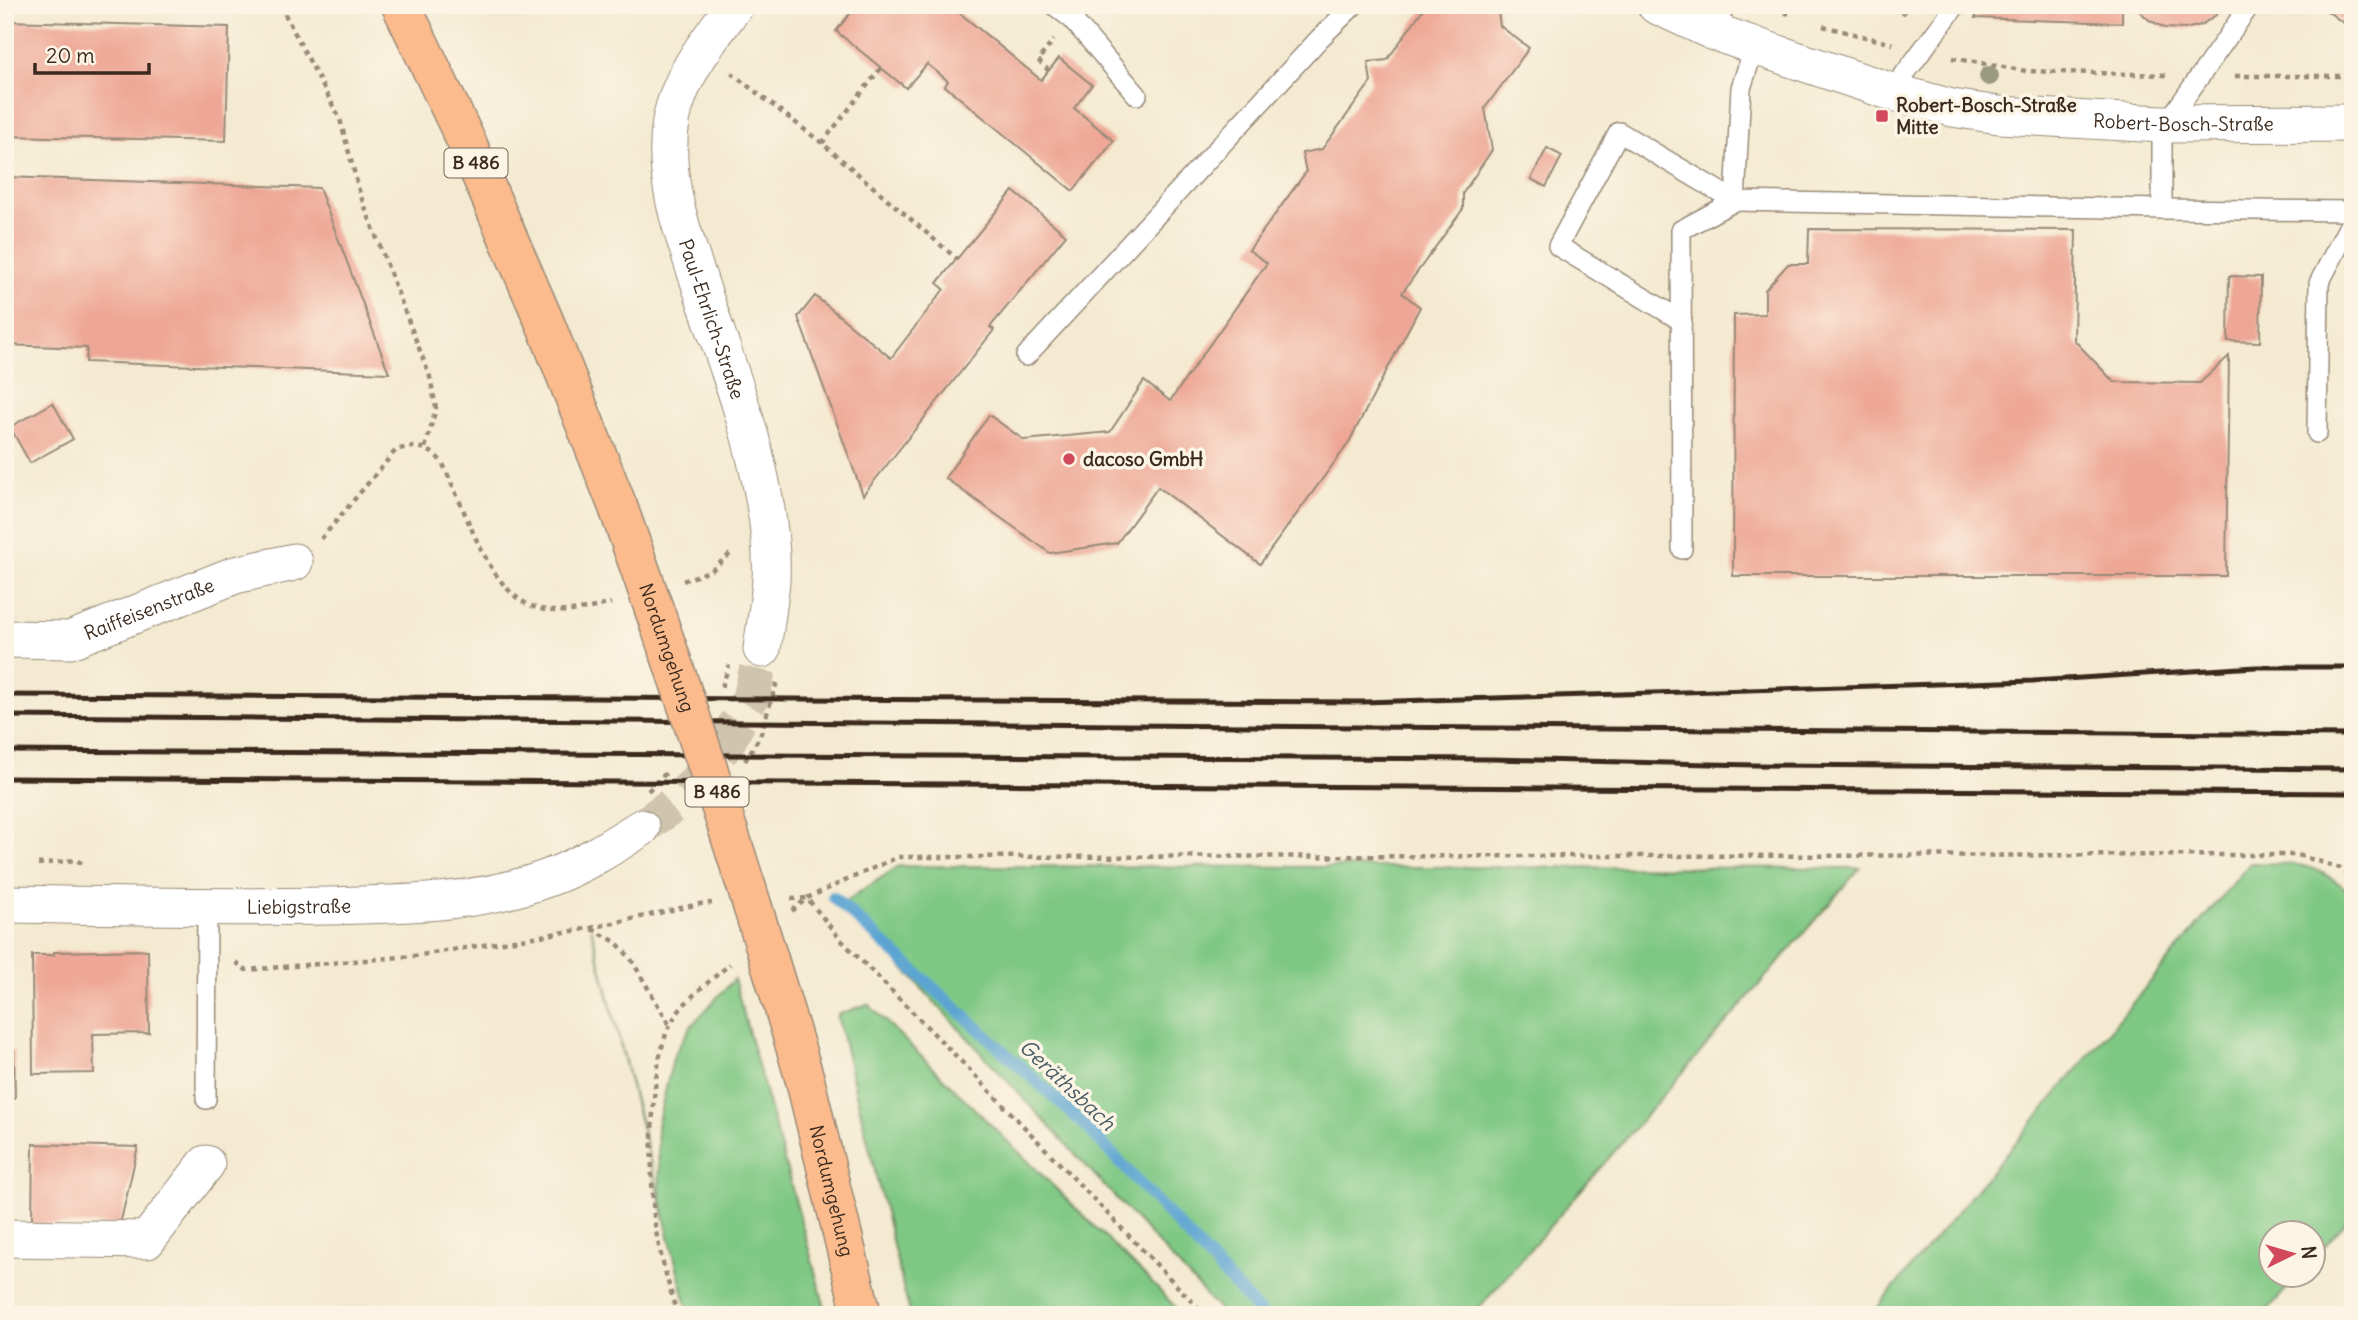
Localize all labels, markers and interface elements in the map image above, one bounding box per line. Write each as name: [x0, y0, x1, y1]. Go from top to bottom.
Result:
scale bar: [35, 32, 149, 76]
text: 20 m: [46, 42, 95, 69]
place label: Robert-Bosch-Straße Mitte: [1896, 93, 2077, 139]
marker: Robert-Bosch-Straße Mitte: [1874, 108, 1890, 124]
street label: Robert-Bosch-Straße: [2092, 108, 2274, 136]
road number: B 486: [444, 148, 508, 178]
street label: Paul-Ehrlich-Straße: [674, 236, 750, 402]
place label: dacoso GmbH: [1083, 447, 1204, 471]
marker: dacoso GmbH: [1061, 451, 1077, 467]
street label: Raiffeisenstraße: [81, 572, 217, 645]
street label: Nordumgehung: [634, 580, 700, 715]
road number: B 486: [686, 778, 748, 806]
street label: Liebigstraße: [247, 893, 351, 919]
water label: Geräthsbach: [1014, 1033, 1122, 1137]
street label: Nordumgehung: [804, 1123, 859, 1259]
north arrow: [2256, 1218, 2326, 1288]
text: N: [2296, 1245, 2321, 1260]

